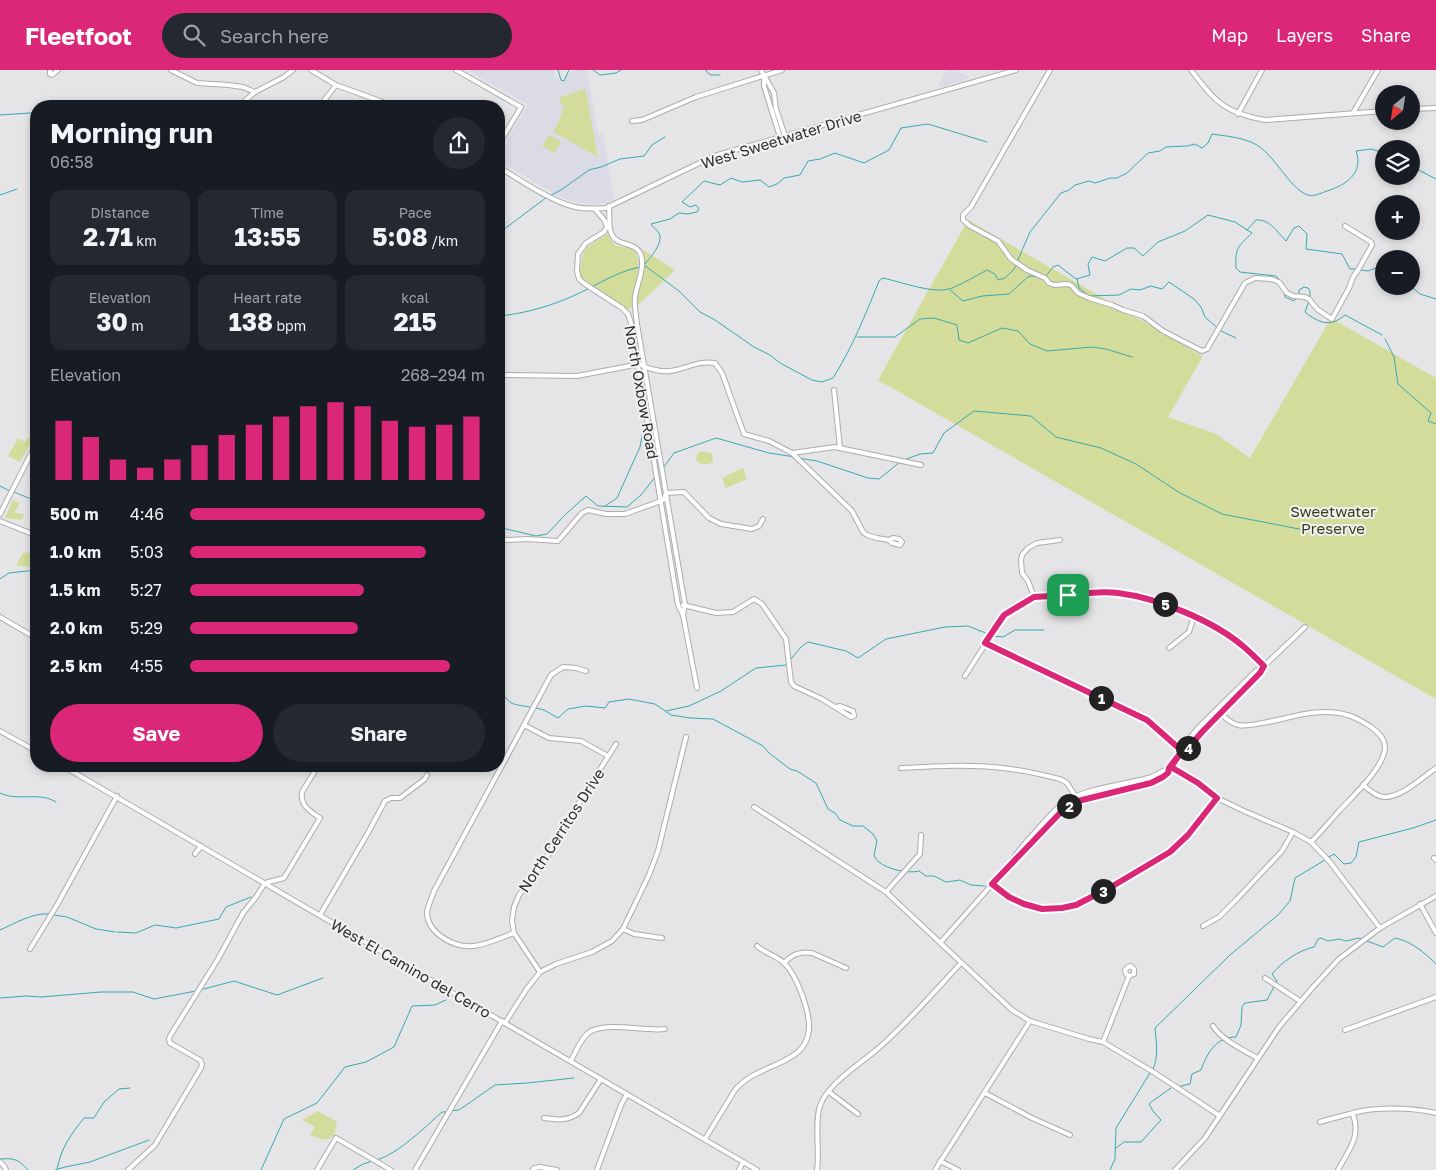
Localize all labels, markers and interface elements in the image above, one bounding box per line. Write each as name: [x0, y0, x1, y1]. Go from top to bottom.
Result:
search box: [162, 13, 512, 58]
text: Fleetfoot: [25, 21, 132, 50]
icon: search: [180, 21, 208, 49]
text: Search here: [220, 24, 329, 47]
text: Map: [1211, 24, 1248, 46]
text: Layers: [1276, 24, 1333, 46]
text: Share: [1361, 24, 1411, 46]
north arrow: [1375, 85, 1420, 130]
map controls: [1375, 85, 1420, 295]
street label: West Sweetwater Drive: [699, 106, 864, 172]
text: Morning run: [50, 116, 213, 149]
button: share: [433, 117, 485, 169]
button: layers: [1375, 140, 1420, 185]
text: 06:58: [50, 152, 93, 172]
button: +: [1375, 195, 1420, 240]
text: Distance: [90, 204, 149, 221]
text: Time: [251, 204, 284, 221]
text: Pace: [399, 204, 432, 221]
text: 2.71: [83, 221, 133, 252]
text: 13:55: [234, 221, 301, 252]
text: 5:08: [372, 221, 428, 252]
text: km: [133, 232, 157, 249]
text: /km: [428, 232, 458, 249]
button: −: [1375, 250, 1420, 295]
text: Elevation: [89, 289, 151, 306]
text: Heart rate: [233, 289, 302, 306]
text: kcal: [401, 289, 429, 306]
text: 30: [96, 306, 128, 337]
text: 138: [229, 306, 273, 337]
text: 215: [393, 306, 437, 337]
text: m: [128, 317, 144, 334]
text: bpm: [273, 317, 306, 334]
street label: North Oxbow Road: [621, 324, 663, 460]
text: Elevation: [50, 365, 121, 385]
text: 268–294 m: [401, 365, 485, 385]
park label: Sweetwater Preserve: [1290, 502, 1376, 537]
text: 500 m: [50, 504, 99, 524]
text: 4:46: [130, 504, 164, 524]
text: 1.0 km: [50, 542, 101, 562]
text: 5:03: [130, 542, 163, 562]
pin: [1047, 574, 1089, 616]
text: 1.5 km: [50, 580, 100, 600]
text: 5:27: [130, 580, 162, 600]
icon: arrive: [1054, 581, 1082, 609]
pin: 5: [1152, 592, 1178, 616]
text: 5: [1161, 596, 1170, 613]
text: 2.0 km: [50, 618, 103, 638]
text: 5:29: [130, 618, 163, 638]
text: 2.5 km: [50, 656, 102, 676]
text: 4:55: [130, 656, 163, 676]
pin: 1: [1088, 686, 1114, 710]
text: 1: [1098, 690, 1105, 707]
button: Save: [50, 704, 263, 762]
button: Share: [273, 704, 485, 762]
pin: 4: [1176, 736, 1200, 760]
text: 4: [1184, 740, 1193, 757]
street label: North Cerritos Drive: [514, 764, 608, 895]
pin: 2: [1056, 794, 1082, 818]
text: 2: [1065, 798, 1074, 815]
pin: 3: [1090, 878, 1116, 904]
text: 3: [1099, 883, 1108, 900]
street label: West El Camino del Cerro: [328, 915, 494, 1021]

